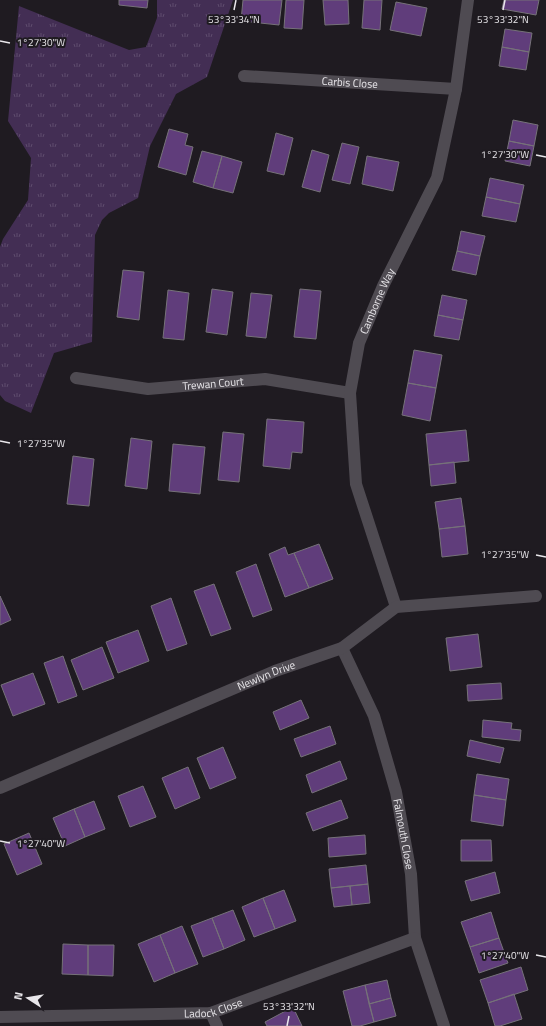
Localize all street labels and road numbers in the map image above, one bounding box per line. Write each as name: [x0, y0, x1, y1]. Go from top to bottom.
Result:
street label: Carbis Close: [321, 73, 379, 92]
street label: Camborne Way: [356, 265, 399, 336]
street label: Trewan Court: [182, 373, 244, 394]
street label: Newlyn Drive: [234, 656, 298, 694]
street label: Falmouth Close: [389, 797, 418, 871]
street label: Ladock Close: [184, 994, 245, 1022]

